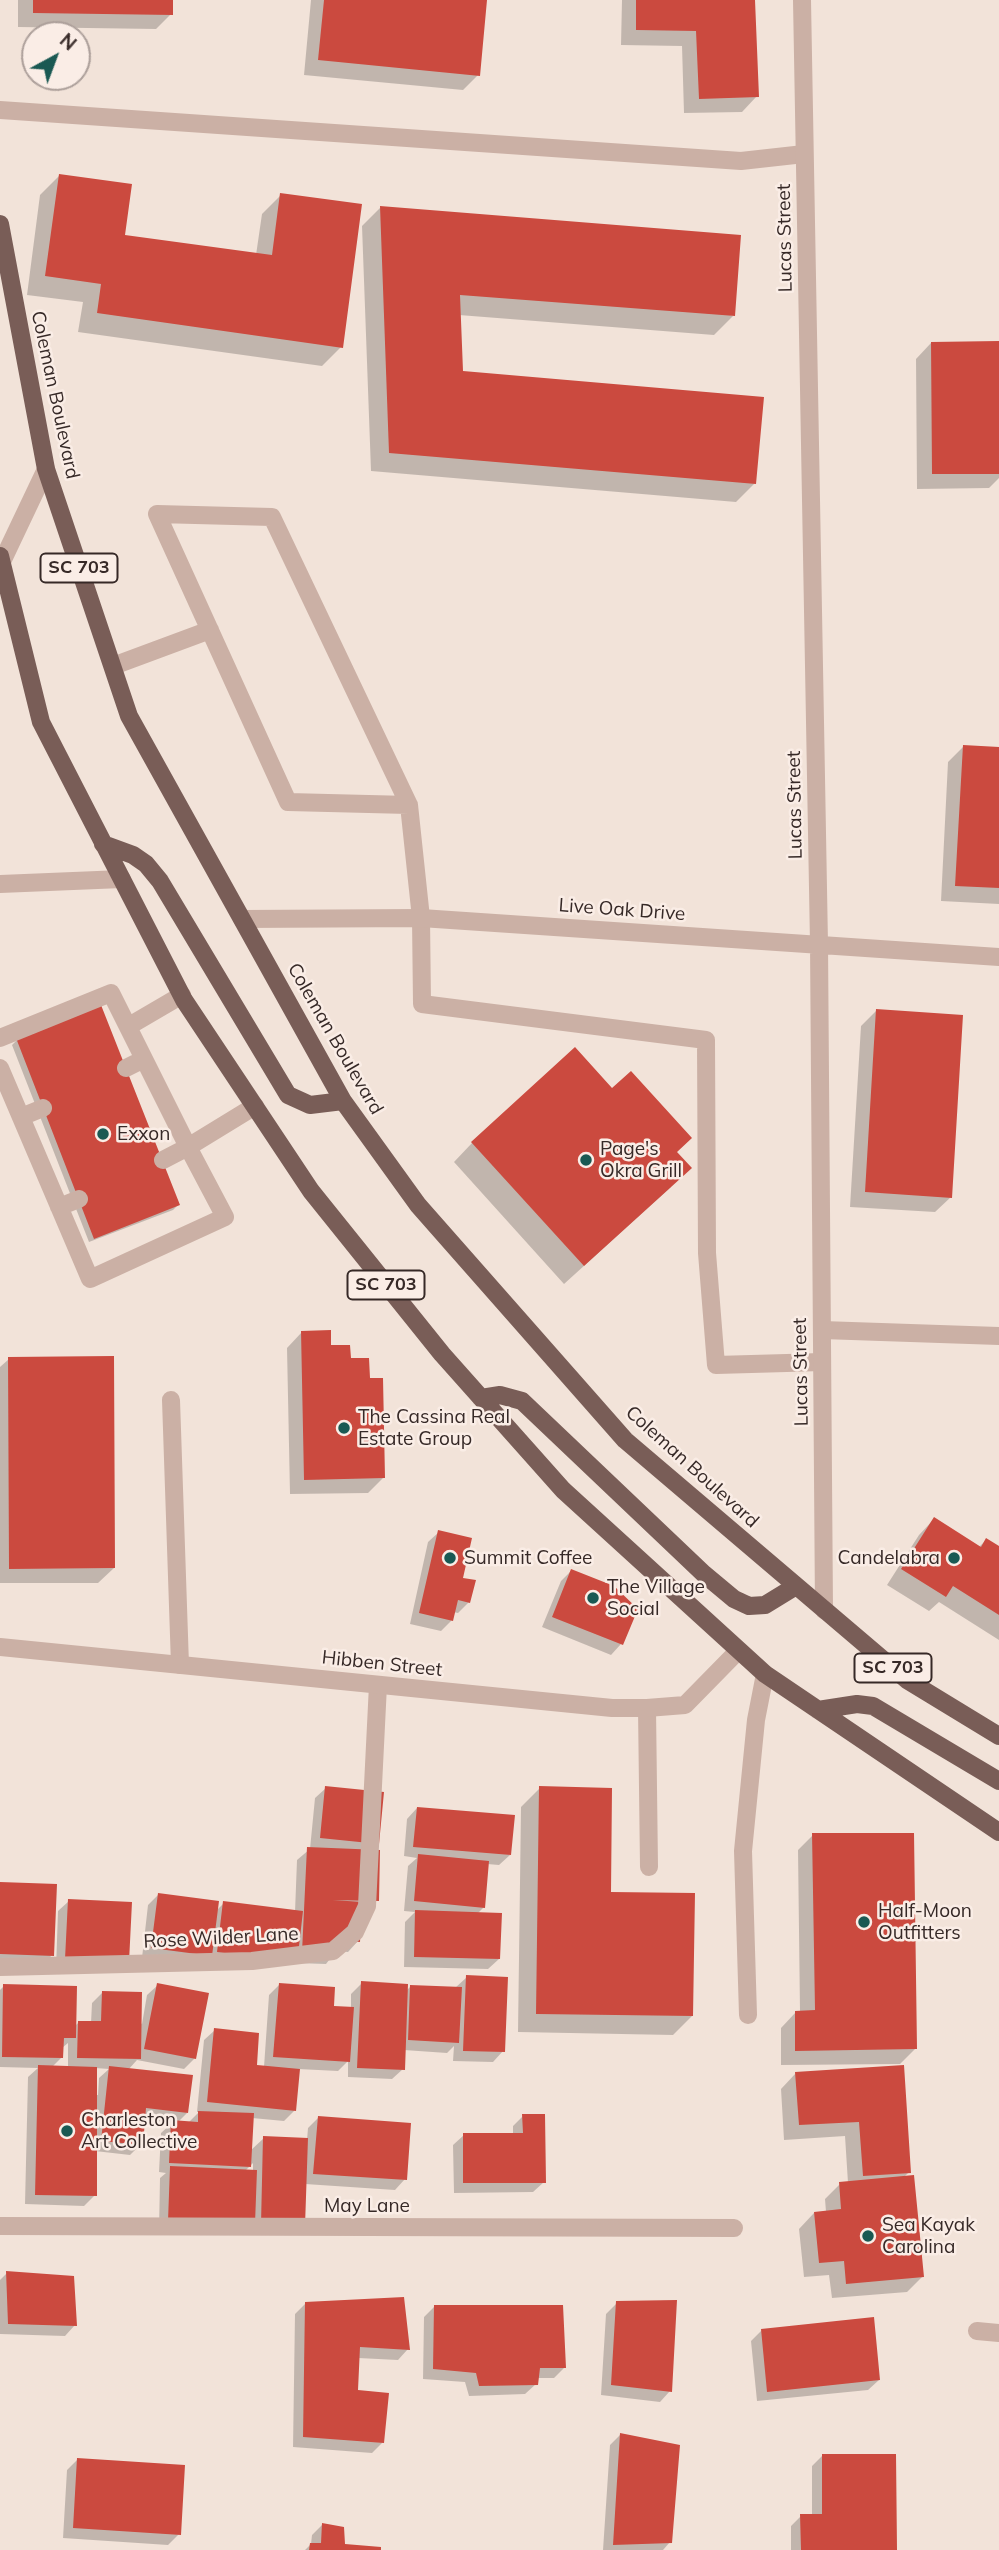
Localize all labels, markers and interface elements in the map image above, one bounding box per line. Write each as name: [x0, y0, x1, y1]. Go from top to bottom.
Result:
north arrow: [21, 21, 91, 91]
text: N: [55, 28, 82, 55]
street label: Lucas Street: [773, 183, 797, 293]
street label: Coleman Boulevard: [26, 309, 84, 481]
road number: SC 703: [41, 554, 118, 582]
street label: Lucas Street: [783, 750, 807, 860]
street label: Live Oak Drive: [558, 894, 686, 926]
street label: Coleman Boulevard: [282, 959, 388, 1119]
place label: Exxon: [117, 1123, 170, 1145]
marker: Exxon: [95, 1126, 111, 1142]
place label: Page's Okra Grill: [600, 1138, 682, 1182]
marker: Page's Okra Grill: [578, 1152, 594, 1168]
road number: SC 703: [348, 1270, 424, 1300]
street label: Lucas Street: [789, 1317, 813, 1427]
street label: Coleman Boulevard: [621, 1401, 763, 1533]
place label: The Cassina Real Estate Group: [358, 1406, 510, 1450]
marker: The Cassina Real Estate Group: [336, 1420, 352, 1436]
place label: Summit Coffee: [464, 1547, 592, 1569]
place label: Candelabra: [838, 1547, 940, 1569]
marker: Summit Coffee: [442, 1550, 458, 1566]
marker: Candelabra: [946, 1550, 962, 1566]
place label: The Village Social: [607, 1576, 705, 1620]
marker: The Village Social: [585, 1590, 601, 1606]
street label: Hibben Street: [321, 1646, 443, 1682]
road number: SC 703: [854, 1653, 931, 1682]
place label: Half-Moon Outfitters: [878, 1900, 972, 1944]
marker: Half-Moon Outfitters: [856, 1914, 872, 1930]
street label: Rose Wilder Lane: [143, 1923, 299, 1953]
place label: Charleston Art Collective: [81, 2109, 197, 2153]
marker: Charleston Art Collective: [59, 2123, 75, 2139]
street label: May Lane: [324, 2195, 410, 2217]
place label: Sea Kayak Carolina: [882, 2214, 975, 2258]
marker: Sea Kayak Carolina: [860, 2228, 876, 2244]

